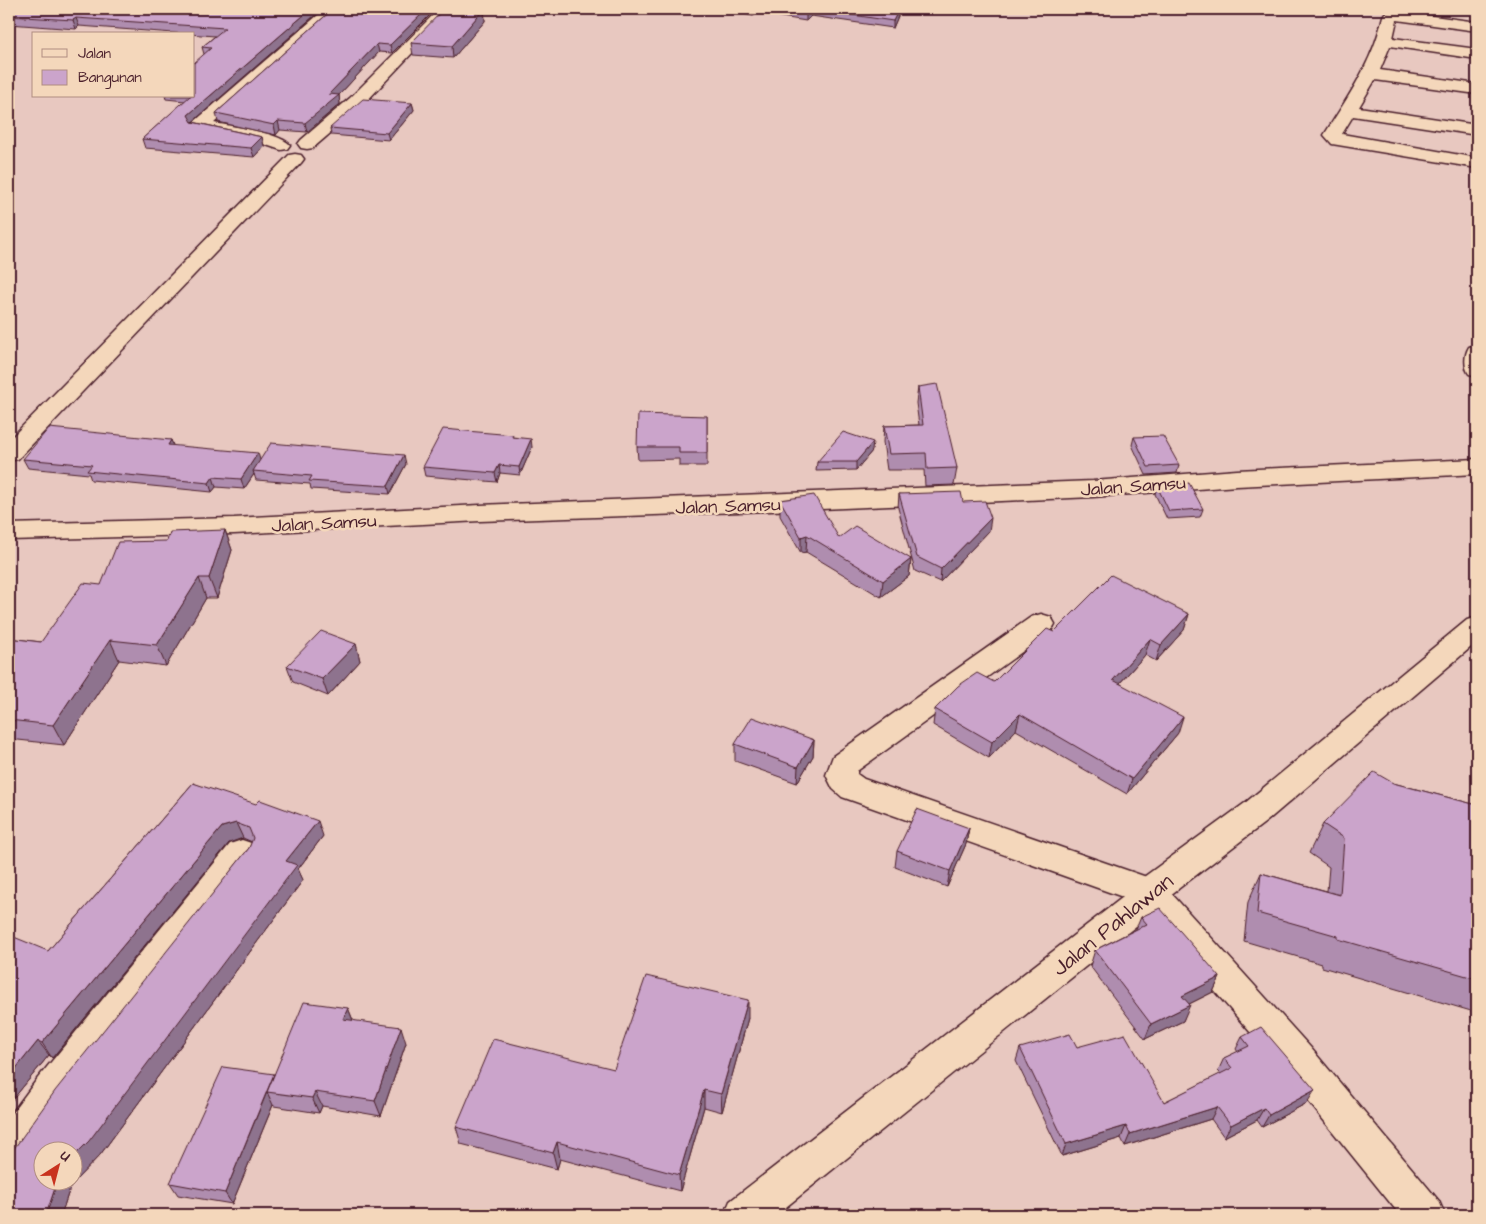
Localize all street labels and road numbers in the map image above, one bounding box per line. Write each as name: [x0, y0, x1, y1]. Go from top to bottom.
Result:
street label: Jalan Samsu: [1080, 469, 1187, 504]
street label: Jalan Samsu: [675, 491, 782, 522]
street label: Jalan Samsu: [271, 507, 378, 540]
street label: Jalan Pahlawan: [1046, 867, 1180, 984]

